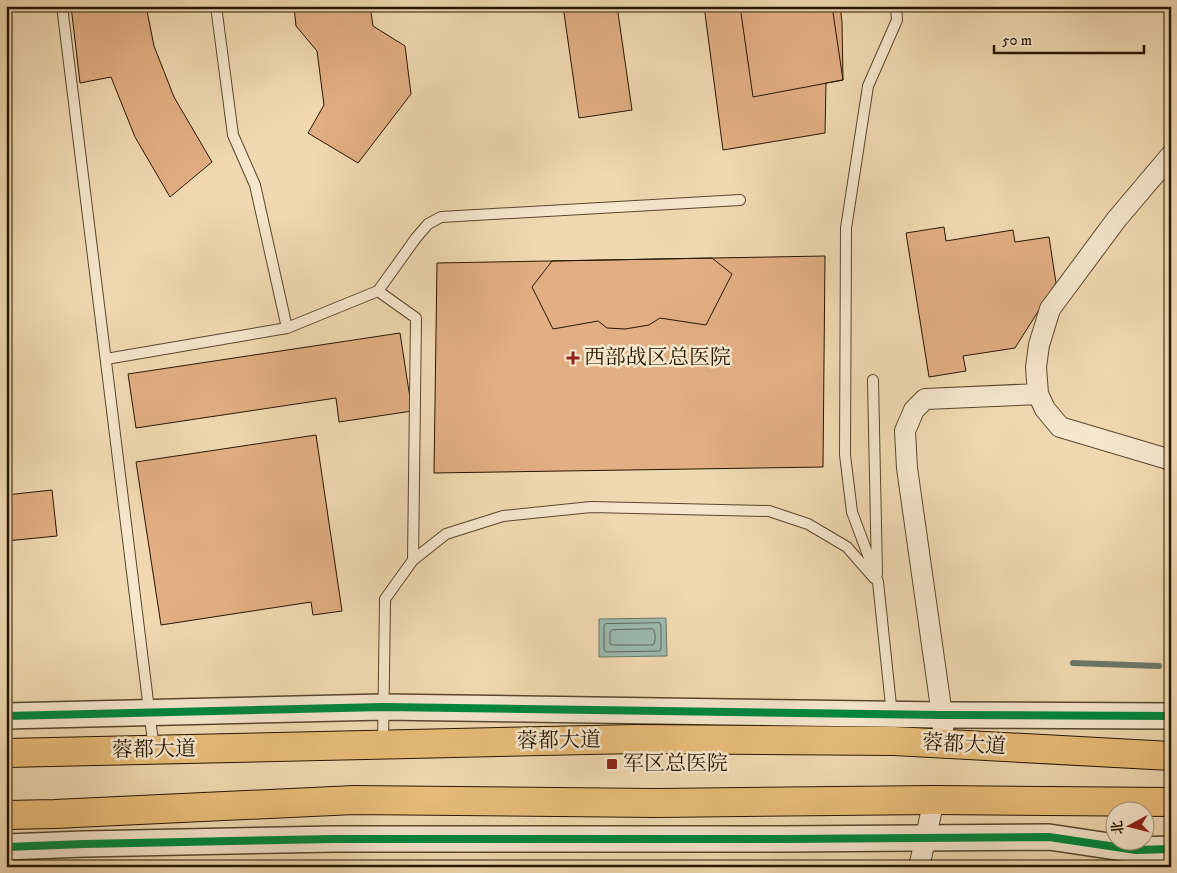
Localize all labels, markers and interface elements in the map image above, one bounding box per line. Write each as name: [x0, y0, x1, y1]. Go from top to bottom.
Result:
scale bar: [994, 22, 1144, 54]
text: 50 m: [1002, 31, 1032, 50]
place label: 西部战区总医院: [584, 345, 731, 371]
marker: 西部战区总医院: [566, 351, 580, 365]
street label: 蓉都大道: [517, 727, 601, 755]
street label: 蓉都大道: [921, 730, 1007, 760]
street label: 蓉都大道: [112, 736, 196, 764]
place label: 军区总医院: [623, 751, 728, 777]
marker: 军区总医院: [605, 757, 619, 771]
north arrow: [1104, 800, 1154, 850]
text: 北: [1108, 819, 1128, 836]

